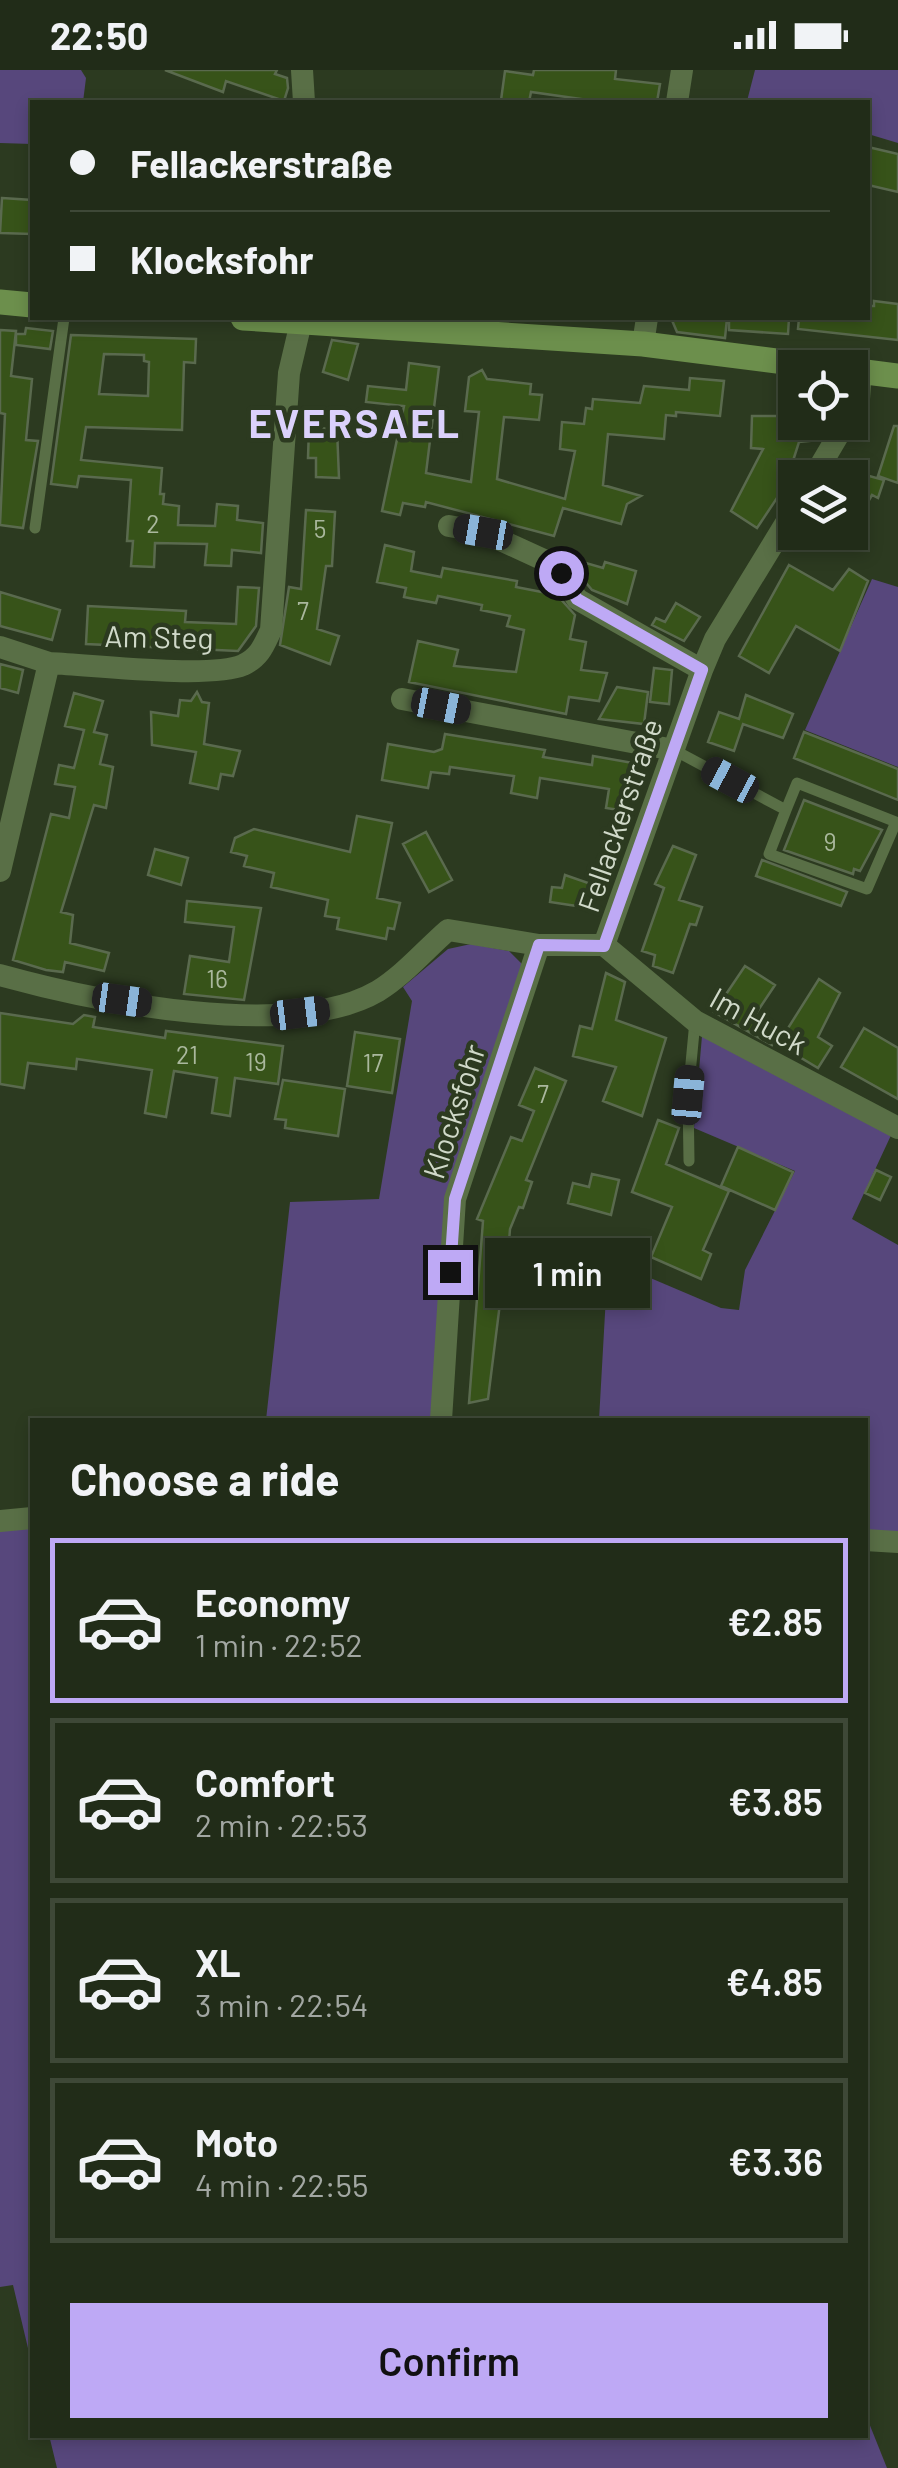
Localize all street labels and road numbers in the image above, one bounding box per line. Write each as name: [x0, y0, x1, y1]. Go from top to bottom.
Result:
street label: Am Steg: [104, 617, 214, 655]
street label: Fellackerstraße: [569, 714, 669, 916]
street label: Im Huck: [704, 979, 814, 1061]
street label: Klocksfohr: [414, 1039, 492, 1183]

